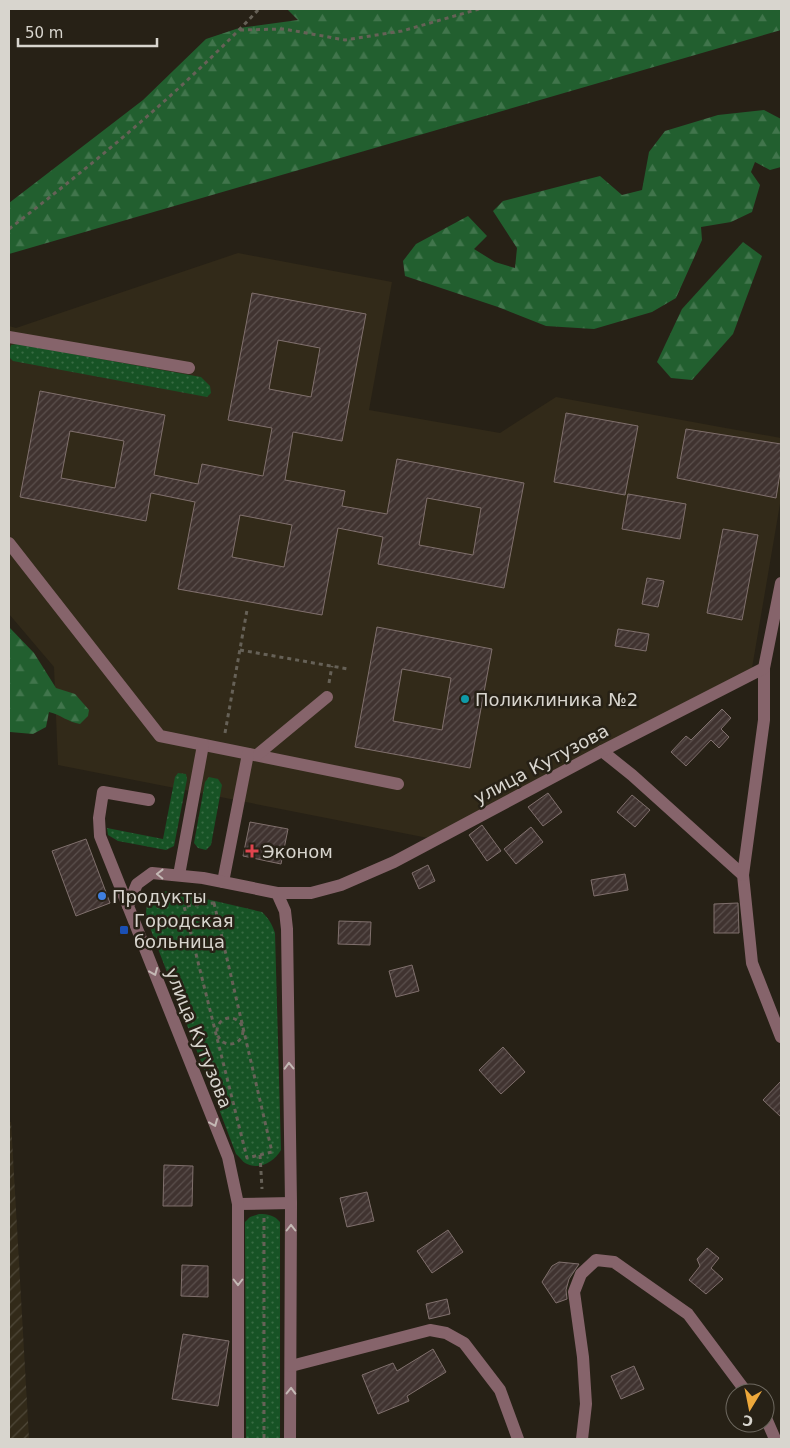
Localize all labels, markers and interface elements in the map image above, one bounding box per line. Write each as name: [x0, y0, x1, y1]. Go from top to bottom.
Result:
scale bar: [18, 15, 156, 47]
text: 50 m: [25, 24, 63, 42]
place label: Поликлиника №2: [475, 689, 638, 710]
marker: Поликлиника №2: [459, 693, 471, 705]
street label: улица Кутузова: [470, 720, 612, 808]
place label: Эконом: [262, 841, 333, 862]
marker: Эконом: [246, 845, 258, 857]
one-way arrow: [156, 869, 164, 879]
place label: Продукты: [112, 886, 207, 907]
marker: Продукты: [96, 890, 108, 902]
place label: Городская больница: [134, 910, 234, 952]
marker: Городская больница: [118, 924, 130, 936]
street label: улица Кутузова: [161, 965, 237, 1111]
one-way arrow: [148, 968, 158, 976]
one-way arrow: [284, 1061, 294, 1069]
one-way arrow: [208, 1118, 218, 1127]
one-way arrow: [286, 1224, 296, 1232]
one-way arrow: [233, 1278, 243, 1286]
north arrow: [725, 1383, 775, 1433]
one-way arrow: [285, 1386, 296, 1394]
text: С: [741, 1412, 754, 1430]

